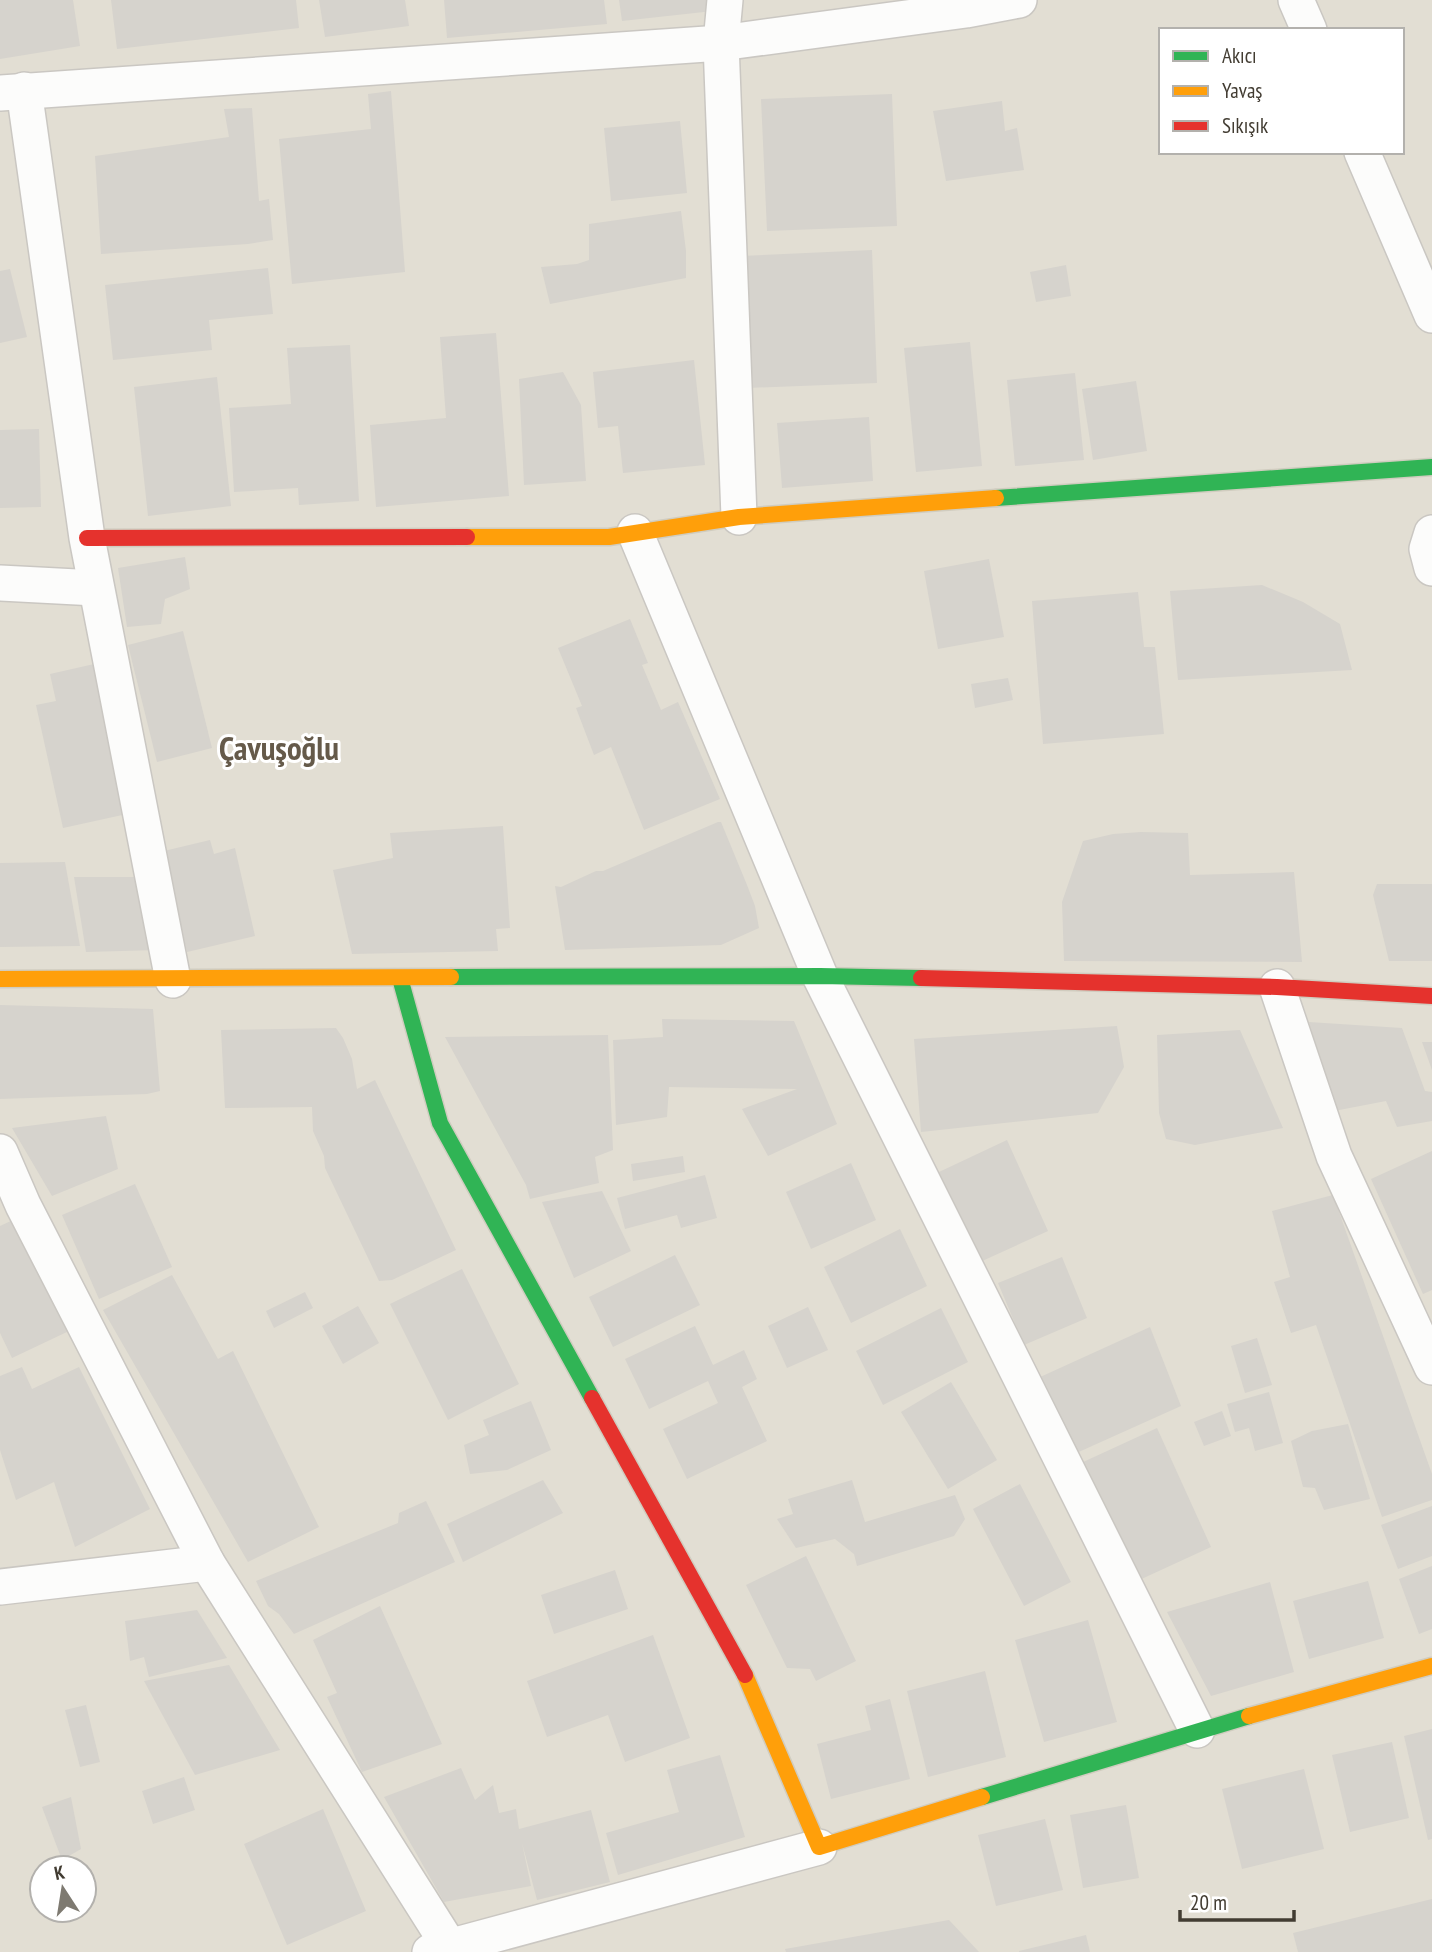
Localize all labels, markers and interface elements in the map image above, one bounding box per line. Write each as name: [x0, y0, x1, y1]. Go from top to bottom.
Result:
legend: [1159, 28, 1404, 154]
text: Akıcı: [1222, 42, 1257, 69]
text: Yavaş: [1222, 77, 1262, 104]
text: Sıkışık: [1222, 112, 1268, 139]
district label: Çavuşoğlu: [219, 726, 339, 769]
north arrow: [28, 1854, 98, 1924]
text: K: [52, 1860, 67, 1885]
scale bar: [1180, 1878, 1294, 1922]
text: 20 m: [1190, 1889, 1227, 1916]

